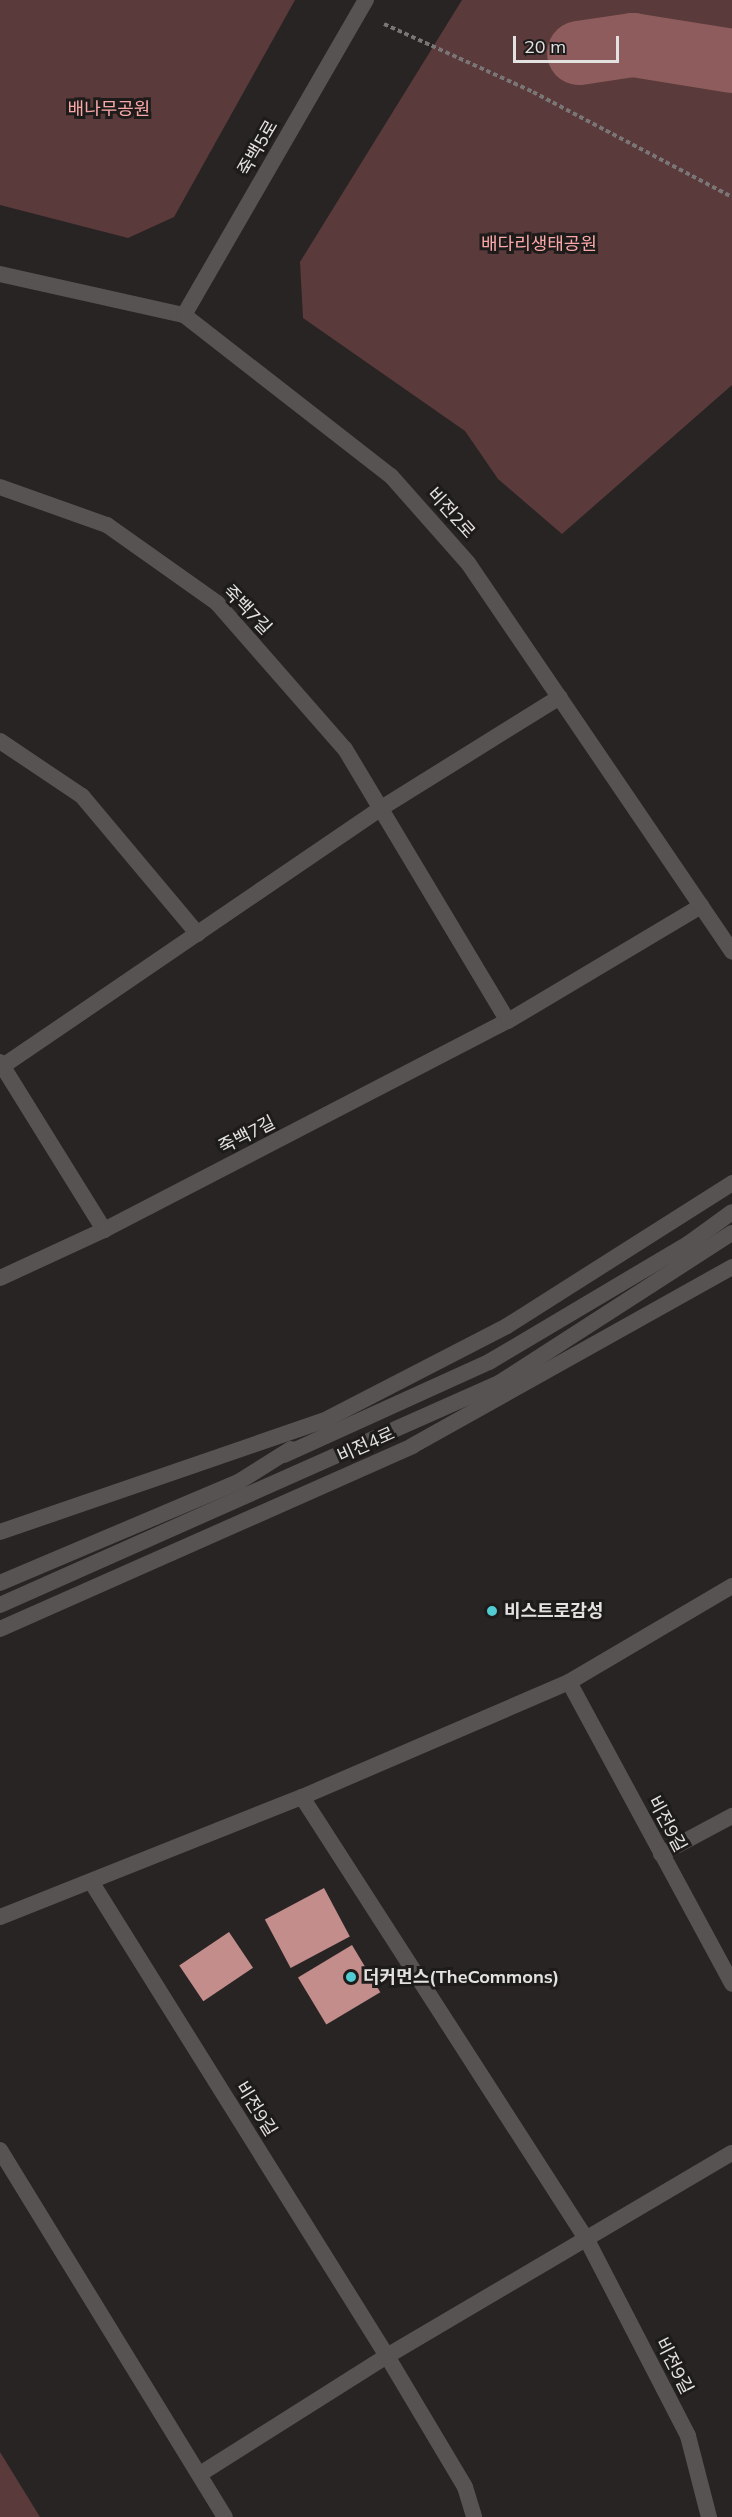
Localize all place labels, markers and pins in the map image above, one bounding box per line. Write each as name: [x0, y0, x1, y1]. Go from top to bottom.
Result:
place label: 비스트로감성: [504, 1600, 603, 1622]
marker: 비스트로감성: [485, 1604, 499, 1618]
place label: 더커먼스(TheCommons): [363, 1966, 559, 1988]
marker: 더커먼스(TheCommons): [344, 1970, 358, 1984]

